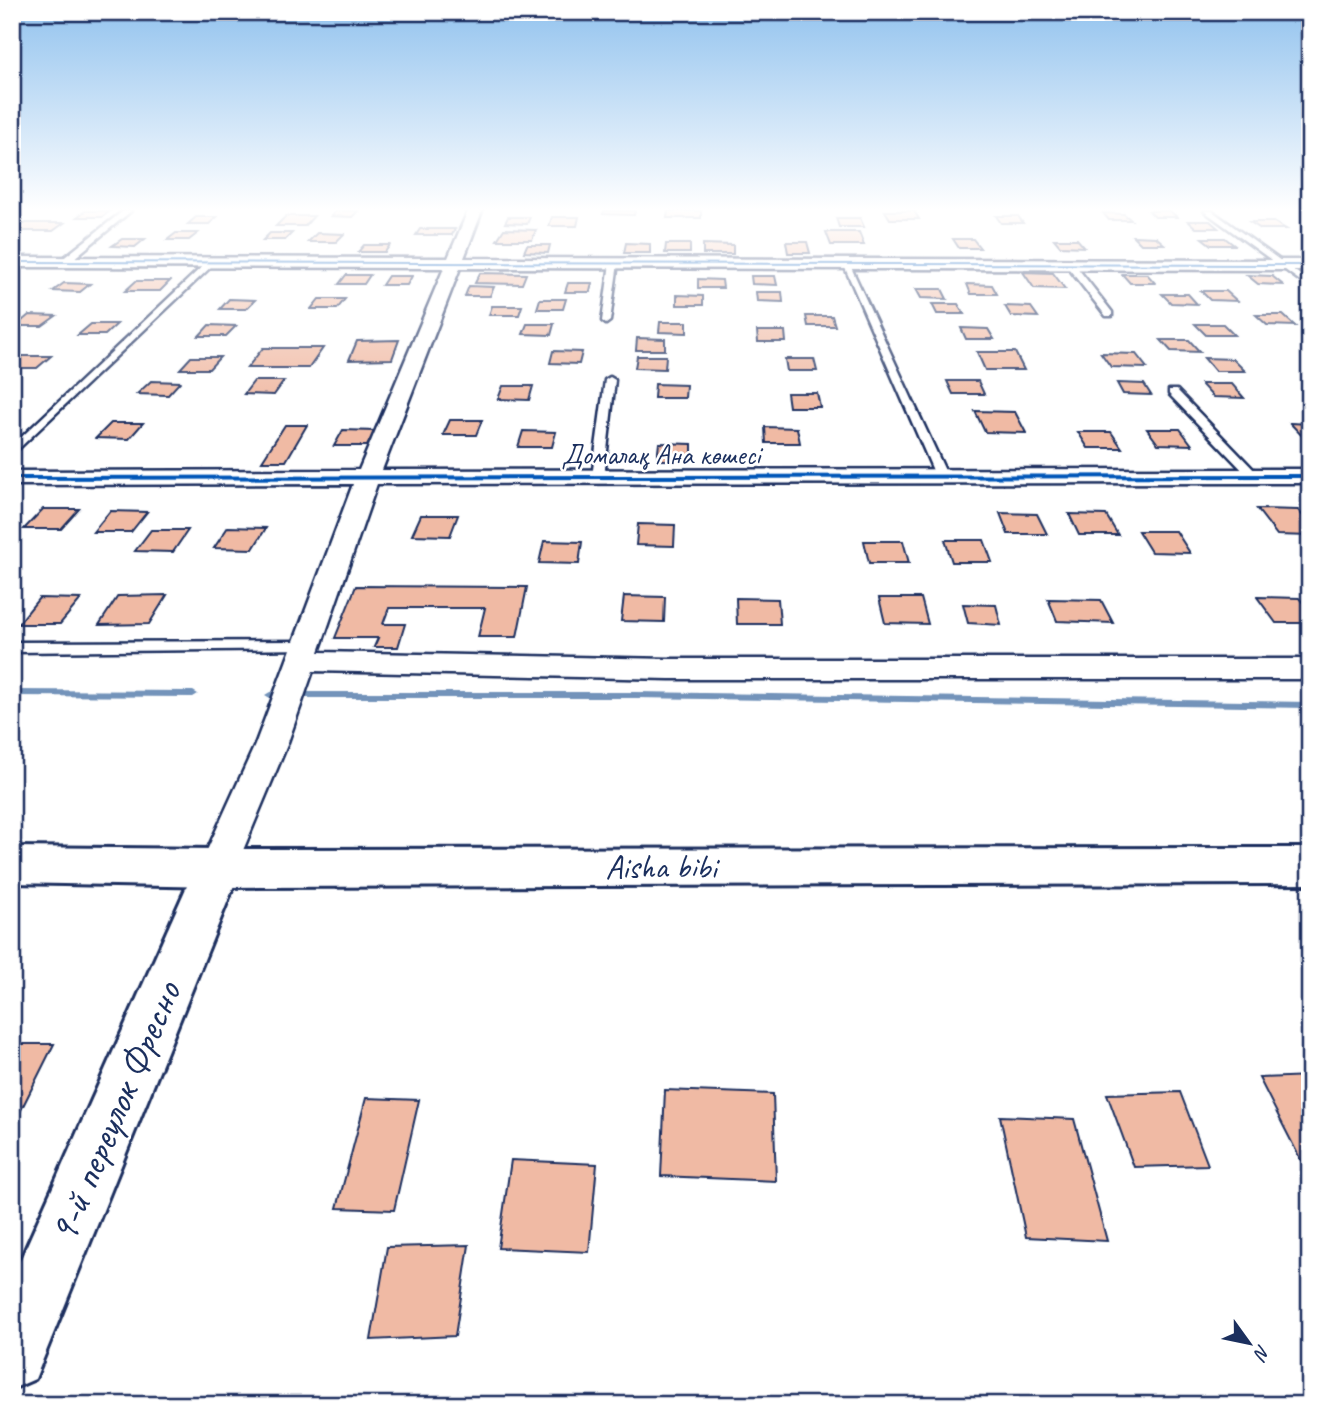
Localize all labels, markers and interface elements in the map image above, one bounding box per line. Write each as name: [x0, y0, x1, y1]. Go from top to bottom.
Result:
street label: Домалақ Ана көшесі: [561, 437, 764, 472]
street label: Aisha bibi: [605, 846, 720, 888]
street label: 9-й переулок Фресно: [38, 973, 193, 1250]
north arrow: [1214, 1308, 1284, 1378]
text: N: [1247, 1340, 1276, 1366]

